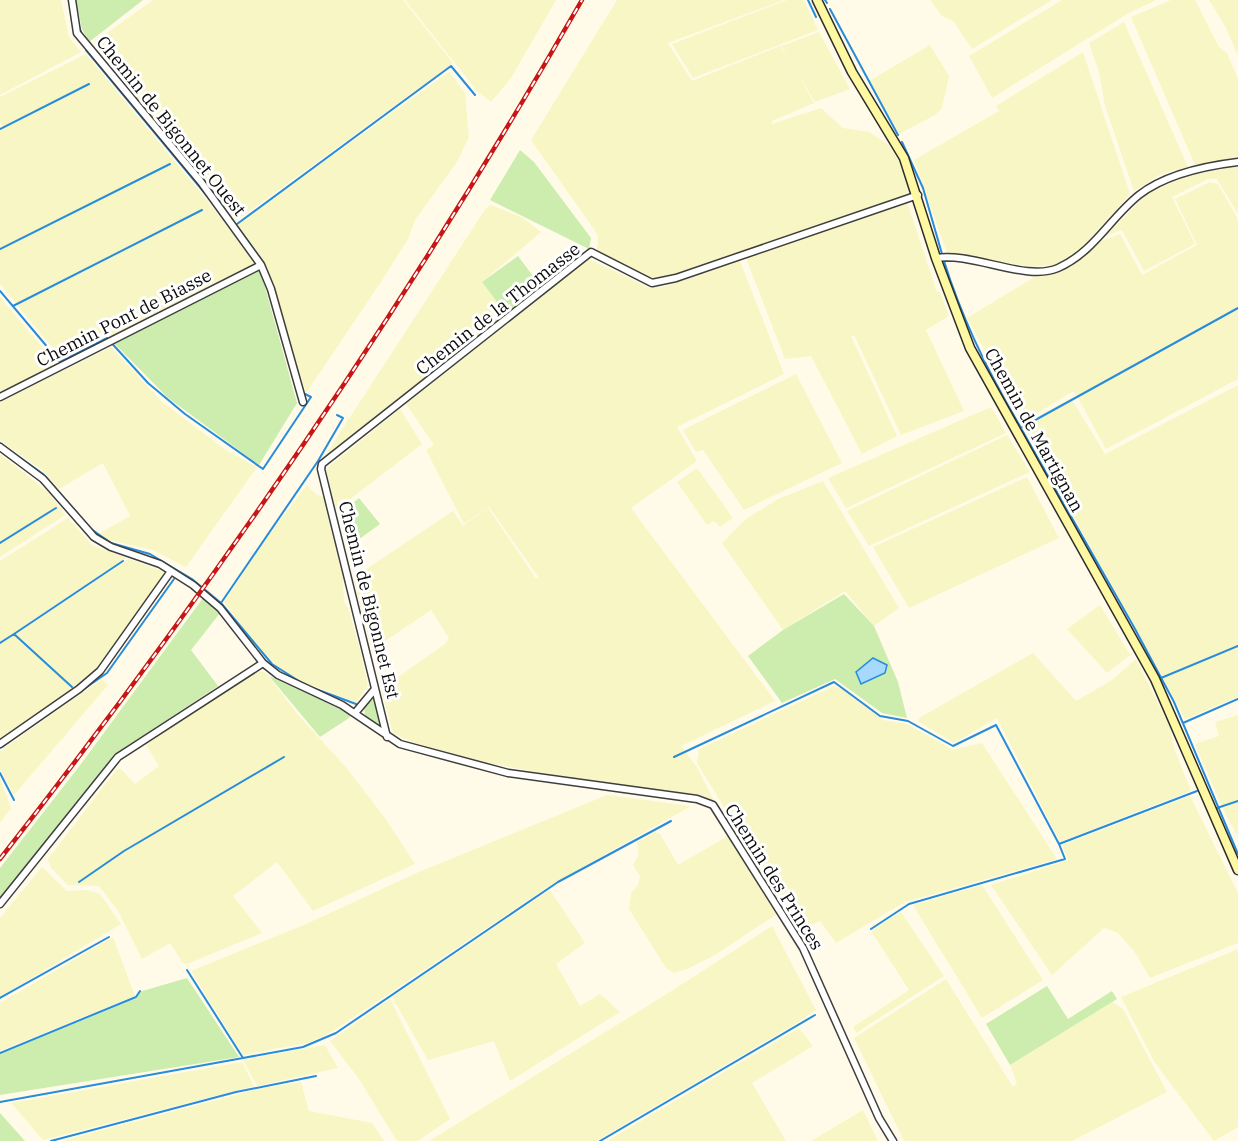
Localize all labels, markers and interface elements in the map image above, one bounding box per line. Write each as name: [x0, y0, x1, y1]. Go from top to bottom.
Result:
street label: Chemin de Bigonnet Ouest: [92, 31, 251, 220]
street label: Chemin de la Thomasse: [411, 237, 585, 380]
street label: Chemin Pont de Biasse: [32, 263, 215, 372]
street label: Chemin de Martignan: [980, 344, 1089, 516]
street label: Chemin de Bigonnet Est: [334, 499, 405, 701]
street label: Chemin des Princes: [720, 799, 829, 954]

